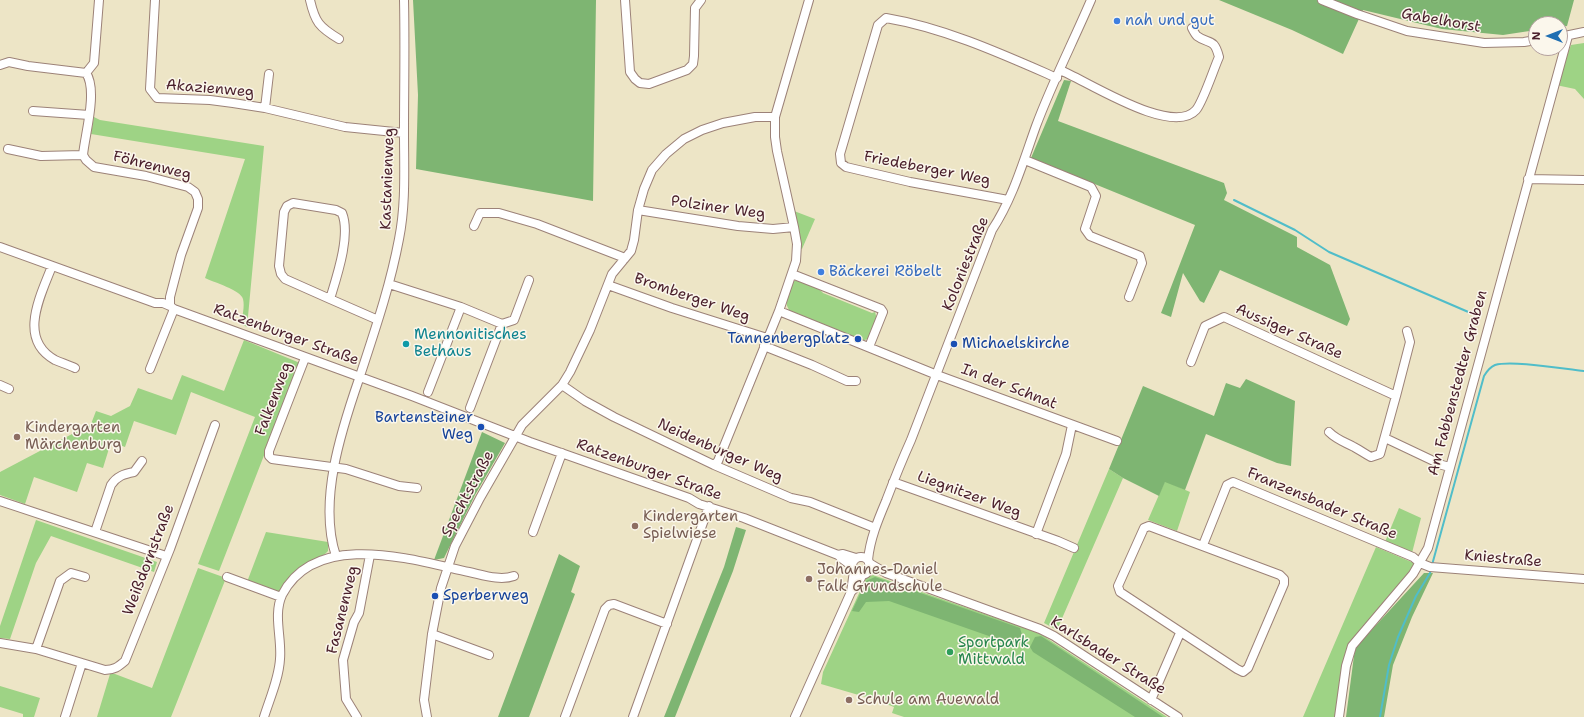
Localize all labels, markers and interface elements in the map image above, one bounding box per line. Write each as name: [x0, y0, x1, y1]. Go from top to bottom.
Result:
street label: Gabelhorst: [1400, 5, 1482, 37]
place label: nah und gut: [1125, 12, 1215, 30]
marker: nah und gut: [1112, 16, 1122, 26]
north arrow: [1528, 16, 1568, 56]
text: N: [1529, 32, 1544, 40]
street label: Akazienweg: [165, 76, 255, 102]
street label: Kastanienweg: [377, 128, 399, 230]
street label: Föhrenweg: [111, 148, 193, 184]
street label: Friedeberger Weg: [862, 148, 992, 190]
street label: Polziner Weg: [670, 192, 766, 224]
street label: Koloniestraße: [939, 214, 993, 314]
place label: Bäckerei Röbelt: [829, 263, 942, 281]
marker: Bäckerei Röbelt: [816, 267, 826, 277]
street label: Bromberger Weg: [632, 270, 752, 326]
street label: Am Fabbenstedter Graben: [1425, 288, 1491, 478]
street label: Ratzenburger Straße: [211, 300, 361, 370]
street label: Aussiger Straße: [1233, 300, 1345, 364]
place label: Mennonitisches Bethaus: [414, 326, 527, 361]
place label: Tannenbergplatz: [727, 330, 850, 348]
marker: Tannenbergplatz: [853, 334, 863, 344]
place label: Michaelskirche: [962, 335, 1070, 353]
marker: Mennonitisches Bethaus: [401, 339, 411, 349]
marker: Michaelskirche: [949, 339, 959, 349]
street label: Falkenweg: [252, 360, 296, 438]
street label: In der Schnat: [958, 360, 1060, 414]
place label: Bartensteiner Weg: [375, 409, 473, 444]
street label: Neidenburger Weg: [655, 415, 785, 487]
place label: Kindergarten Märchenburg: [25, 419, 122, 454]
marker: Bartensteiner Weg: [476, 422, 486, 432]
marker: Kindergarten Märchenburg: [12, 432, 22, 442]
street label: Ratzenburger Straße: [574, 435, 724, 505]
street label: Spechtstraße: [438, 448, 498, 540]
street label: Franzensbader Straße: [1244, 464, 1400, 544]
street label: Liegnitzer Weg: [915, 468, 1023, 522]
street label: Weißdornstraße: [120, 502, 178, 618]
place label: Kindergarten Spielwiese: [643, 508, 738, 543]
marker: Kindergarten Spielwiese: [630, 521, 640, 531]
street label: Kniestraße: [1463, 547, 1543, 571]
place label: Johannes-Daniel Falk Grundschule: [817, 561, 943, 596]
street label: Fasanenweg: [323, 564, 363, 656]
marker: Johannes-Daniel Falk Grundschule: [804, 574, 814, 584]
place label: Sperberweg: [443, 587, 529, 605]
marker: Sperberweg: [430, 591, 440, 601]
street label: Karlsbader Straße: [1047, 613, 1169, 699]
place label: Sportpark Mittwald: [958, 634, 1029, 669]
marker: Sportpark Mittwald: [945, 647, 955, 657]
place label: Schule am Auewald: [857, 691, 999, 709]
marker: Schule am Auewald: [844, 695, 854, 705]

